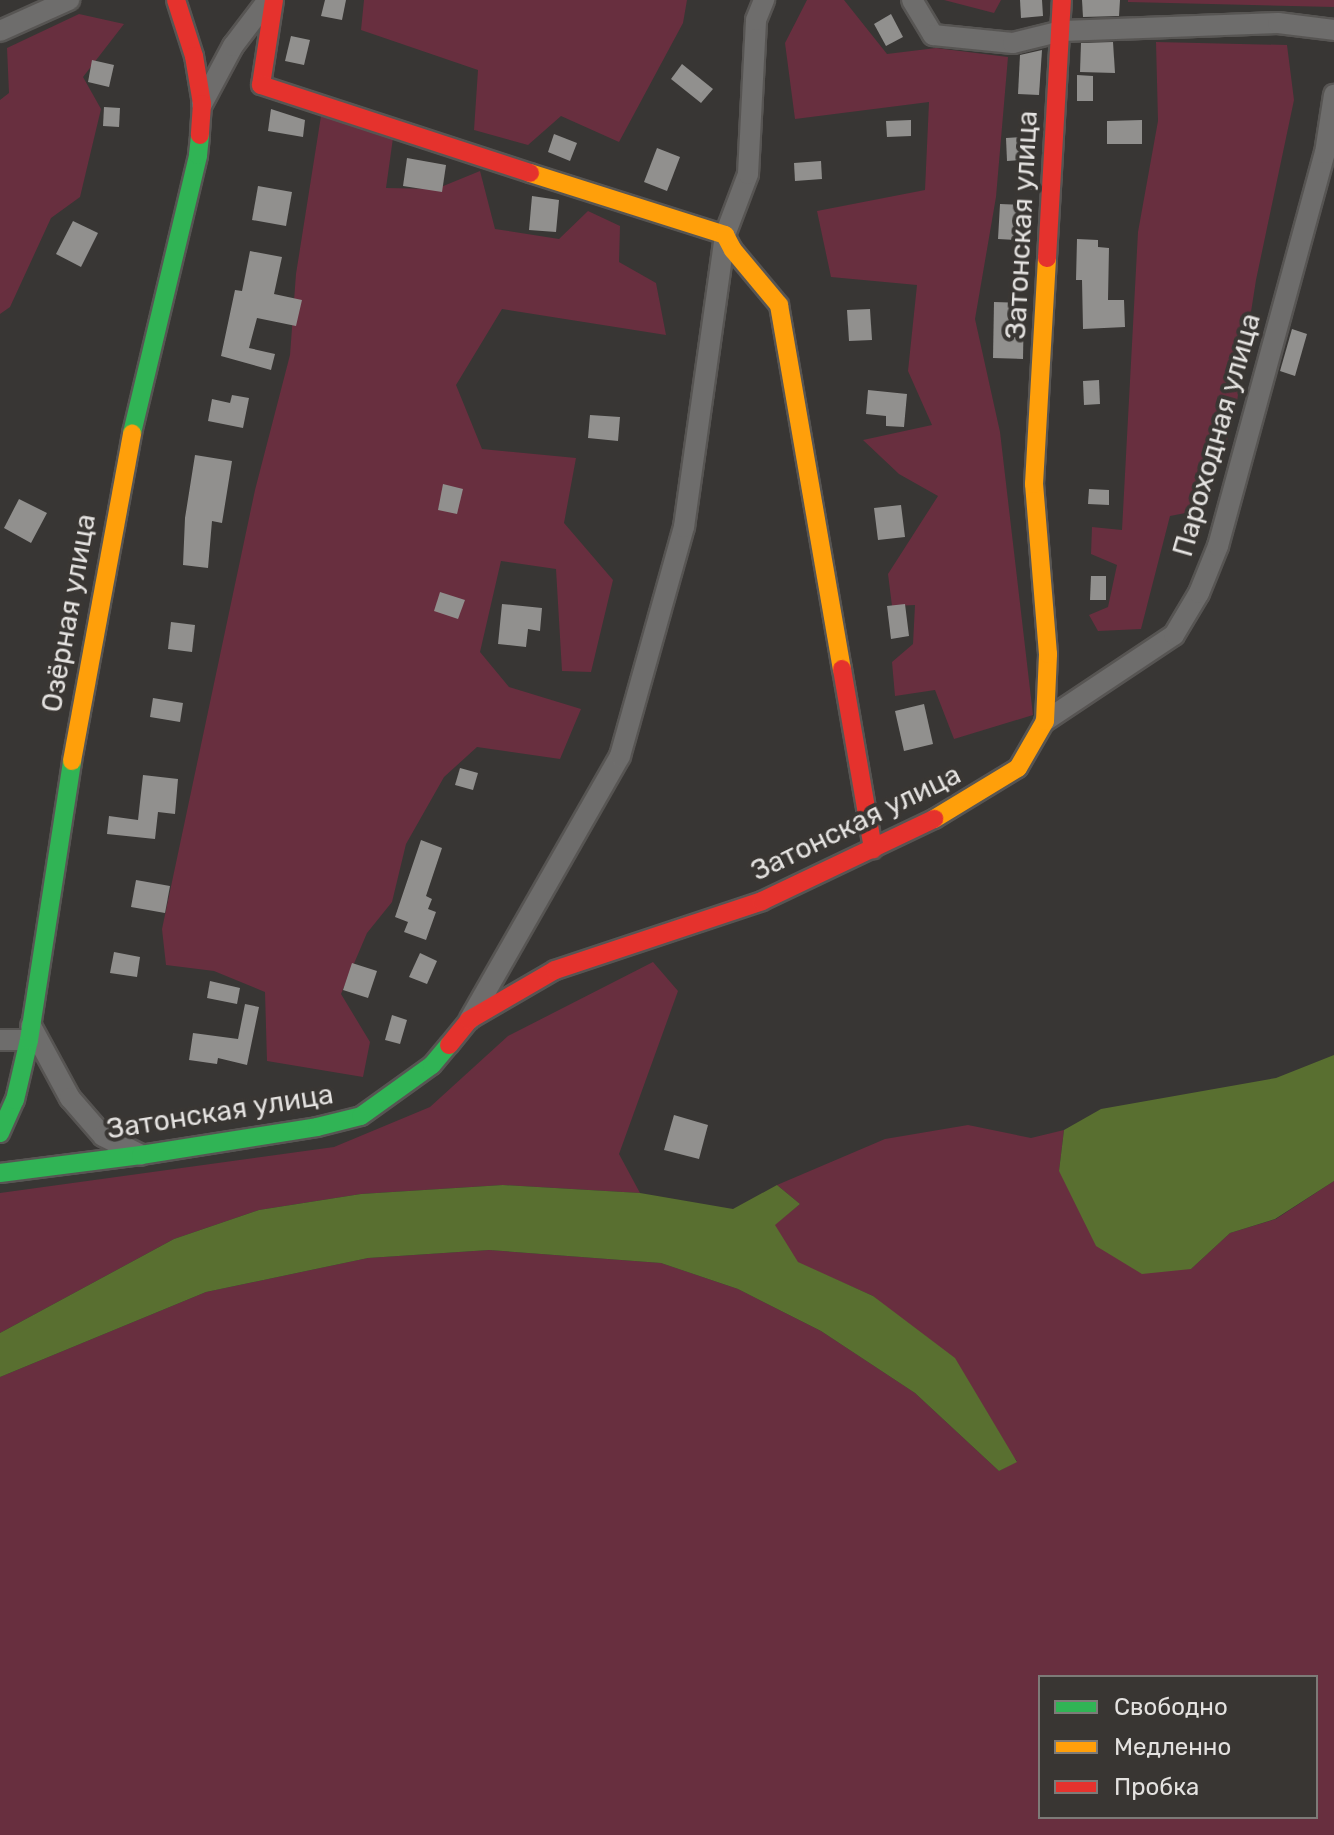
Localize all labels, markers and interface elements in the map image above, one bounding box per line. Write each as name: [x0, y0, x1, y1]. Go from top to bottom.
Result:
street label: Затонская улица: [999, 110, 1045, 340]
street label: Пароходная улица: [1166, 310, 1268, 560]
street label: Озёрная улица: [35, 511, 103, 715]
street label: Затонская улица: [746, 758, 966, 888]
street label: Затонская улица: [104, 1078, 336, 1146]
legend: [1038, 1675, 1318, 1819]
text: Свободно: [1114, 1693, 1228, 1721]
text: Медленно: [1114, 1733, 1231, 1761]
text: Пробка: [1114, 1773, 1199, 1801]

